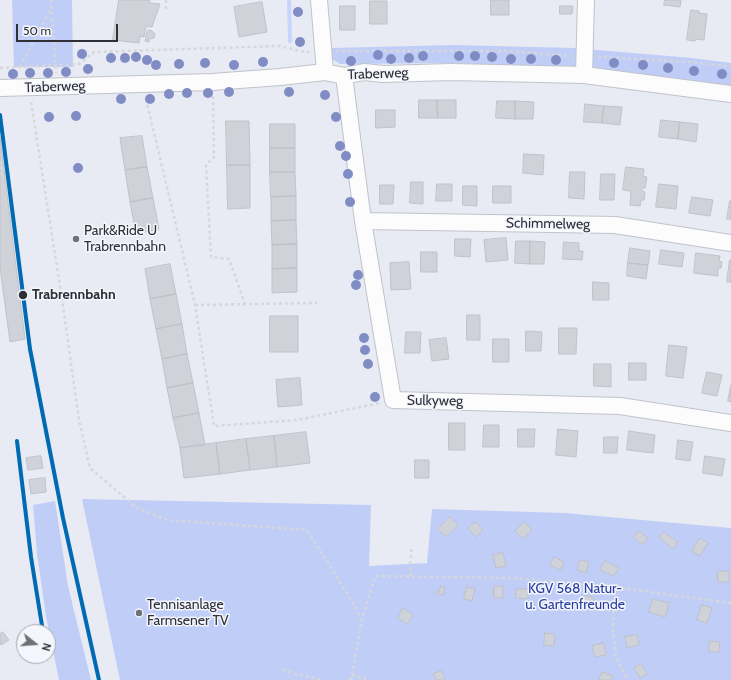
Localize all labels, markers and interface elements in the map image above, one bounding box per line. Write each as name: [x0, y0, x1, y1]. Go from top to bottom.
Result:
scale bar: [18, 16, 120, 42]
text: 50 m: [23, 23, 51, 38]
street label: Traberweg: [347, 65, 409, 83]
street label: Traberweg: [24, 78, 86, 96]
street label: Schimmelweg: [506, 215, 590, 233]
place label: Park&Ride U Trabrennbahn: [84, 223, 166, 256]
marker: Park&Ride U Trabrennbahn: [71, 234, 81, 244]
place label: Trabrennbahn: [32, 287, 116, 303]
marker: Trabrennbahn: [17, 289, 29, 301]
street label: Sulkyweg: [407, 392, 463, 410]
park label: KGV 568 Natur- u. Gartenfreunde: [525, 581, 625, 614]
place label: Tennisanlage Farmsener TV: [147, 597, 228, 630]
marker: Tennisanlage Farmsener TV: [134, 608, 144, 618]
north arrow: [16, 624, 56, 664]
text: N: [39, 641, 54, 653]

